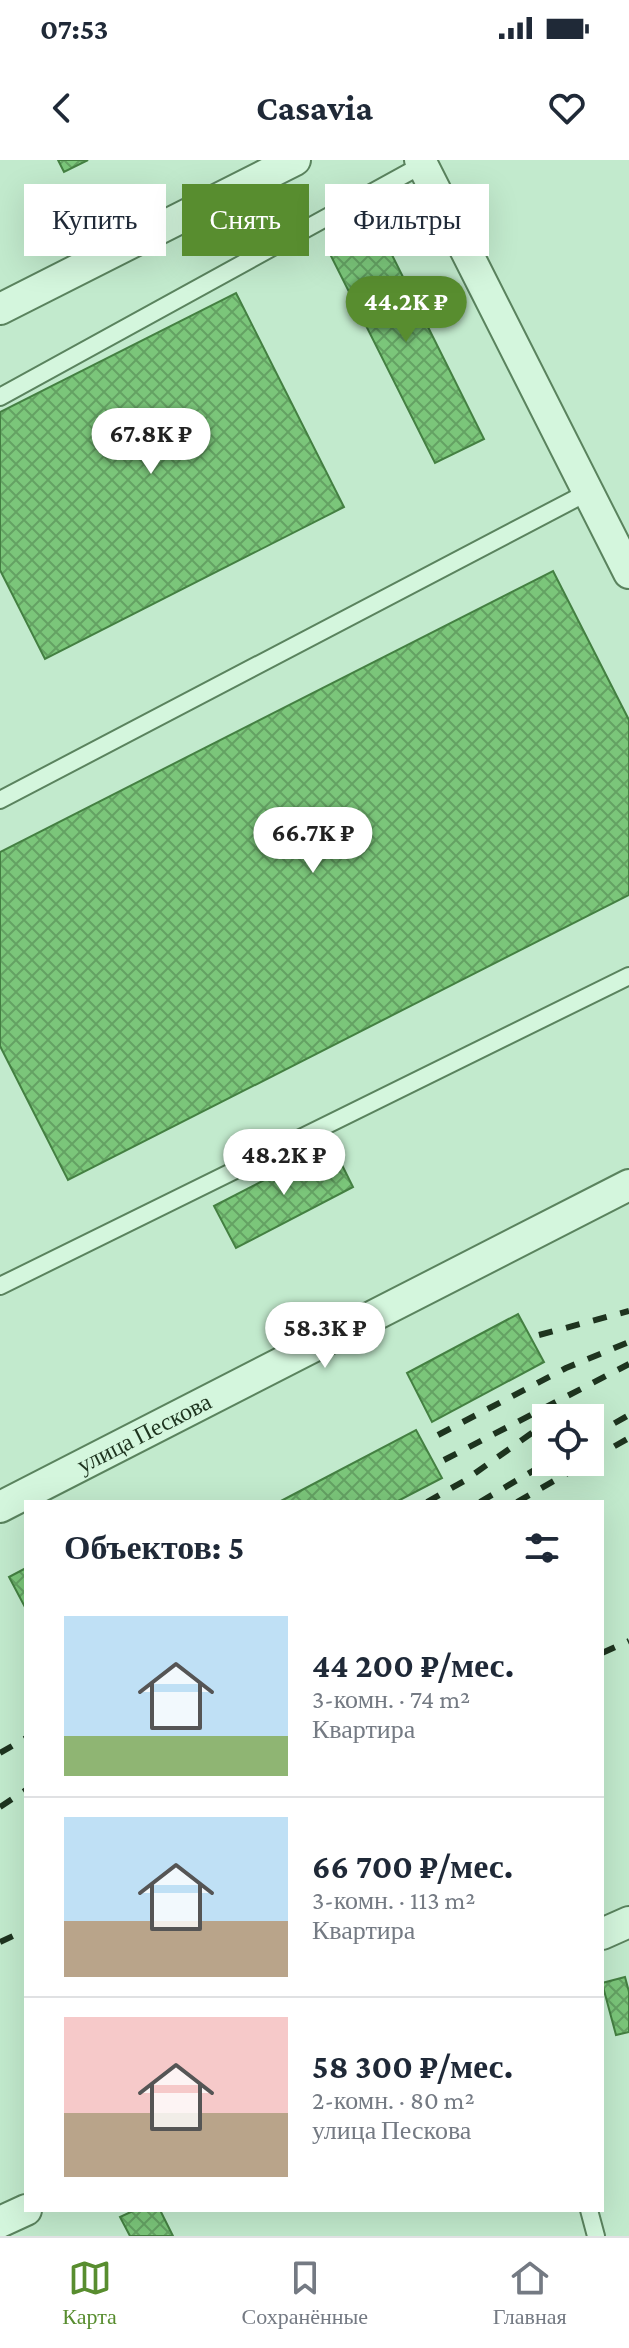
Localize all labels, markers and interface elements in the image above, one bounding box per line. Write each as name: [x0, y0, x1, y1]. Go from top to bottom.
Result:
text: 07:53: [40, 12, 108, 45]
icon: back: [40, 86, 84, 130]
icon: heart: [545, 86, 589, 130]
text: Casavia: [256, 88, 373, 128]
chip: Купить: [24, 184, 166, 256]
chip: Снять: [182, 184, 309, 256]
chip: Фильтры: [325, 184, 489, 256]
pin: 44.2K ₽: [332, 276, 480, 344]
text: 44.2K ₽: [364, 287, 448, 316]
pin: 67.8K ₽: [77, 408, 225, 476]
text: 67.8K ₽: [110, 419, 192, 448]
pin: 66.7K ₽: [239, 807, 387, 875]
text: 66.7K ₽: [271, 818, 355, 847]
pin: 48.2K ₽: [210, 1129, 358, 1197]
text: 48.2K ₽: [241, 1140, 327, 1169]
pin: 58.3K ₽: [251, 1302, 399, 1370]
text: 58.3K ₽: [283, 1313, 367, 1342]
street label: улица Пескова: [72, 1387, 216, 1478]
map controls: [532, 1404, 604, 1476]
button: locate: [532, 1404, 604, 1476]
icon: filters: [520, 1526, 564, 1570]
text: Объектов: 5: [64, 1529, 245, 1566]
text: 44 200 ₽/мес.: [312, 1647, 514, 1684]
icon: home: [128, 1648, 224, 1744]
text: 3-комн. · 74 m²: [312, 1685, 470, 1714]
text: Квартира: [312, 1715, 415, 1744]
text: 66 700 ₽/мес.: [312, 1848, 513, 1885]
icon: home: [128, 1849, 224, 1945]
text: 3-комн. · 113 m²: [312, 1886, 475, 1915]
text: Квартира: [312, 1916, 415, 1945]
text: 58 300 ₽/мес.: [312, 2048, 513, 2085]
icon: home: [128, 2049, 224, 2145]
text: 2-комн. · 80 m²: [312, 2086, 475, 2115]
text: улица Пескова: [312, 2116, 471, 2145]
tab: Карта: [62, 2256, 117, 2330]
tab: Сохранённые: [242, 2256, 368, 2330]
tab: Главная: [493, 2256, 567, 2330]

